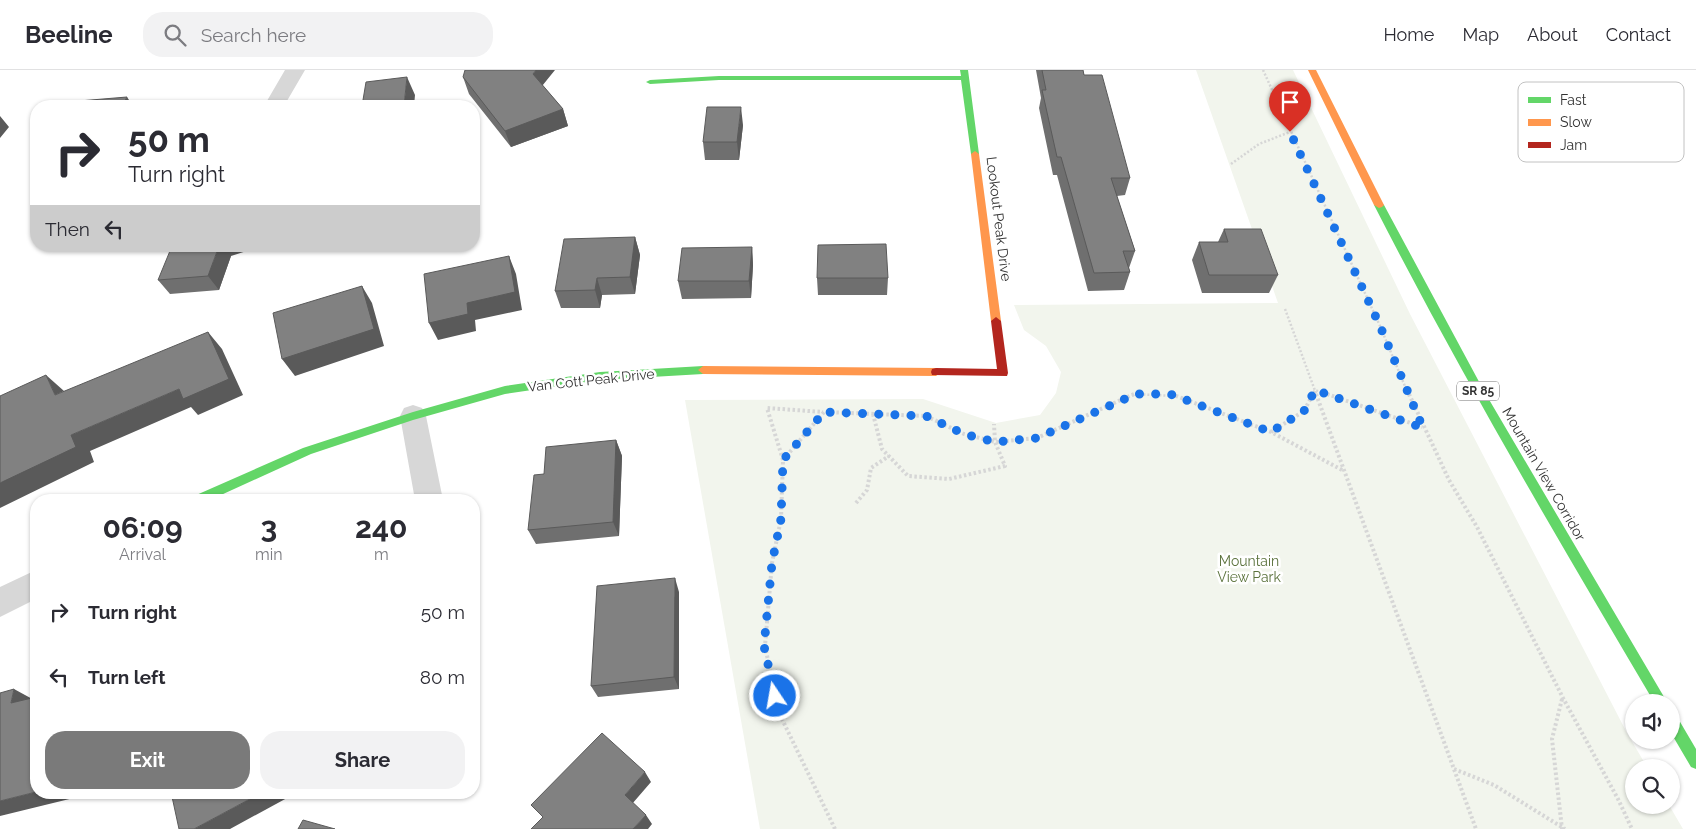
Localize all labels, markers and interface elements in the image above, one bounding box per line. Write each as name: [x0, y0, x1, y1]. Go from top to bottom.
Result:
search box: [143, 12, 493, 57]
text: Beeline: [25, 20, 113, 49]
icon: search: [161, 21, 189, 49]
text: Search here: [201, 24, 306, 46]
text: Home: [1383, 24, 1434, 45]
text: Map: [1462, 24, 1499, 45]
text: About: [1527, 24, 1578, 45]
text: Contact: [1606, 24, 1671, 45]
pin: [1269, 81, 1311, 132]
legend: [1518, 82, 1684, 162]
icon: arrive: [1276, 88, 1304, 116]
text: Fast: [1560, 92, 1587, 108]
text: Slow: [1560, 114, 1592, 130]
text: 50 m: [128, 119, 210, 160]
icon: right: [45, 120, 110, 185]
text: Jam: [1560, 137, 1587, 153]
street label: Lookout Peak Drive: [983, 156, 1015, 282]
text: Turn right: [128, 161, 225, 187]
icon: left: [100, 215, 128, 243]
text: Then: [45, 218, 90, 240]
street label: Van Cott Peak Drive: [527, 365, 655, 395]
road number: SR 85: [1457, 382, 1499, 401]
street label: Mountain View Corridor: [1499, 404, 1589, 544]
text: 06:09: [102, 510, 183, 545]
text: 3: [260, 510, 277, 545]
text: 240: [355, 510, 408, 545]
text: Arrival: [119, 545, 166, 564]
text: min: [255, 545, 283, 564]
text: m: [374, 545, 389, 564]
park label: Mountain View Park: [1217, 553, 1281, 585]
icon: right: [45, 598, 73, 626]
text: Turn right: [88, 601, 177, 623]
text: 50 m: [421, 601, 465, 623]
icon: left: [45, 663, 73, 691]
text: Turn left: [88, 666, 165, 688]
text: 80 m: [420, 666, 465, 688]
position arrow: [748, 669, 800, 721]
map controls: [1625, 694, 1680, 814]
button: sound: [1625, 694, 1680, 749]
button: Exit: [45, 731, 250, 789]
button: Share: [260, 731, 465, 789]
button: search: [1625, 759, 1680, 814]

